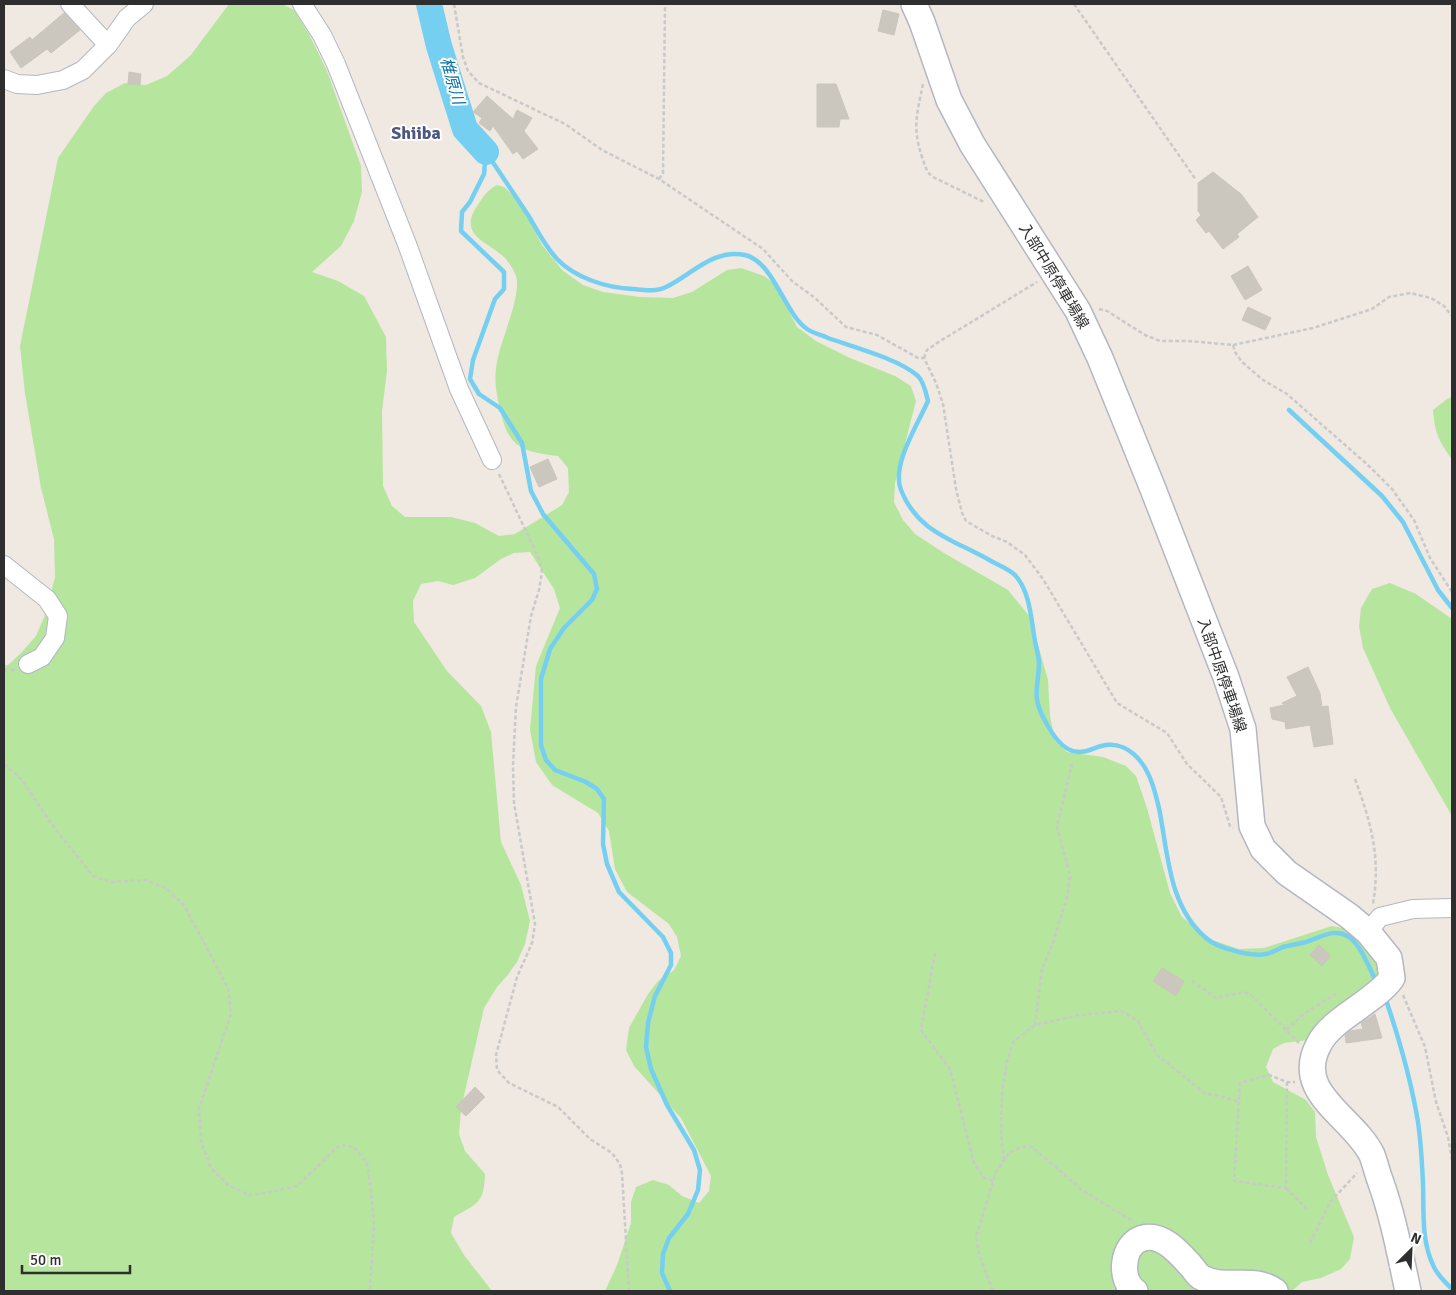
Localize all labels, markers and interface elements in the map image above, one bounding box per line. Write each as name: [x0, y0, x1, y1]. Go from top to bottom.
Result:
water label: 椎原川: [436, 55, 469, 109]
district label: Shiiba: [391, 122, 441, 144]
street label: 入部中原停車場線: [1015, 220, 1093, 332]
street label: 入部中原停車場線: [1194, 615, 1250, 735]
north arrow: [1386, 1225, 1436, 1275]
text: N: [1408, 1229, 1424, 1248]
scale bar: [22, 1242, 130, 1274]
text: 50 m: [30, 1251, 61, 1269]

